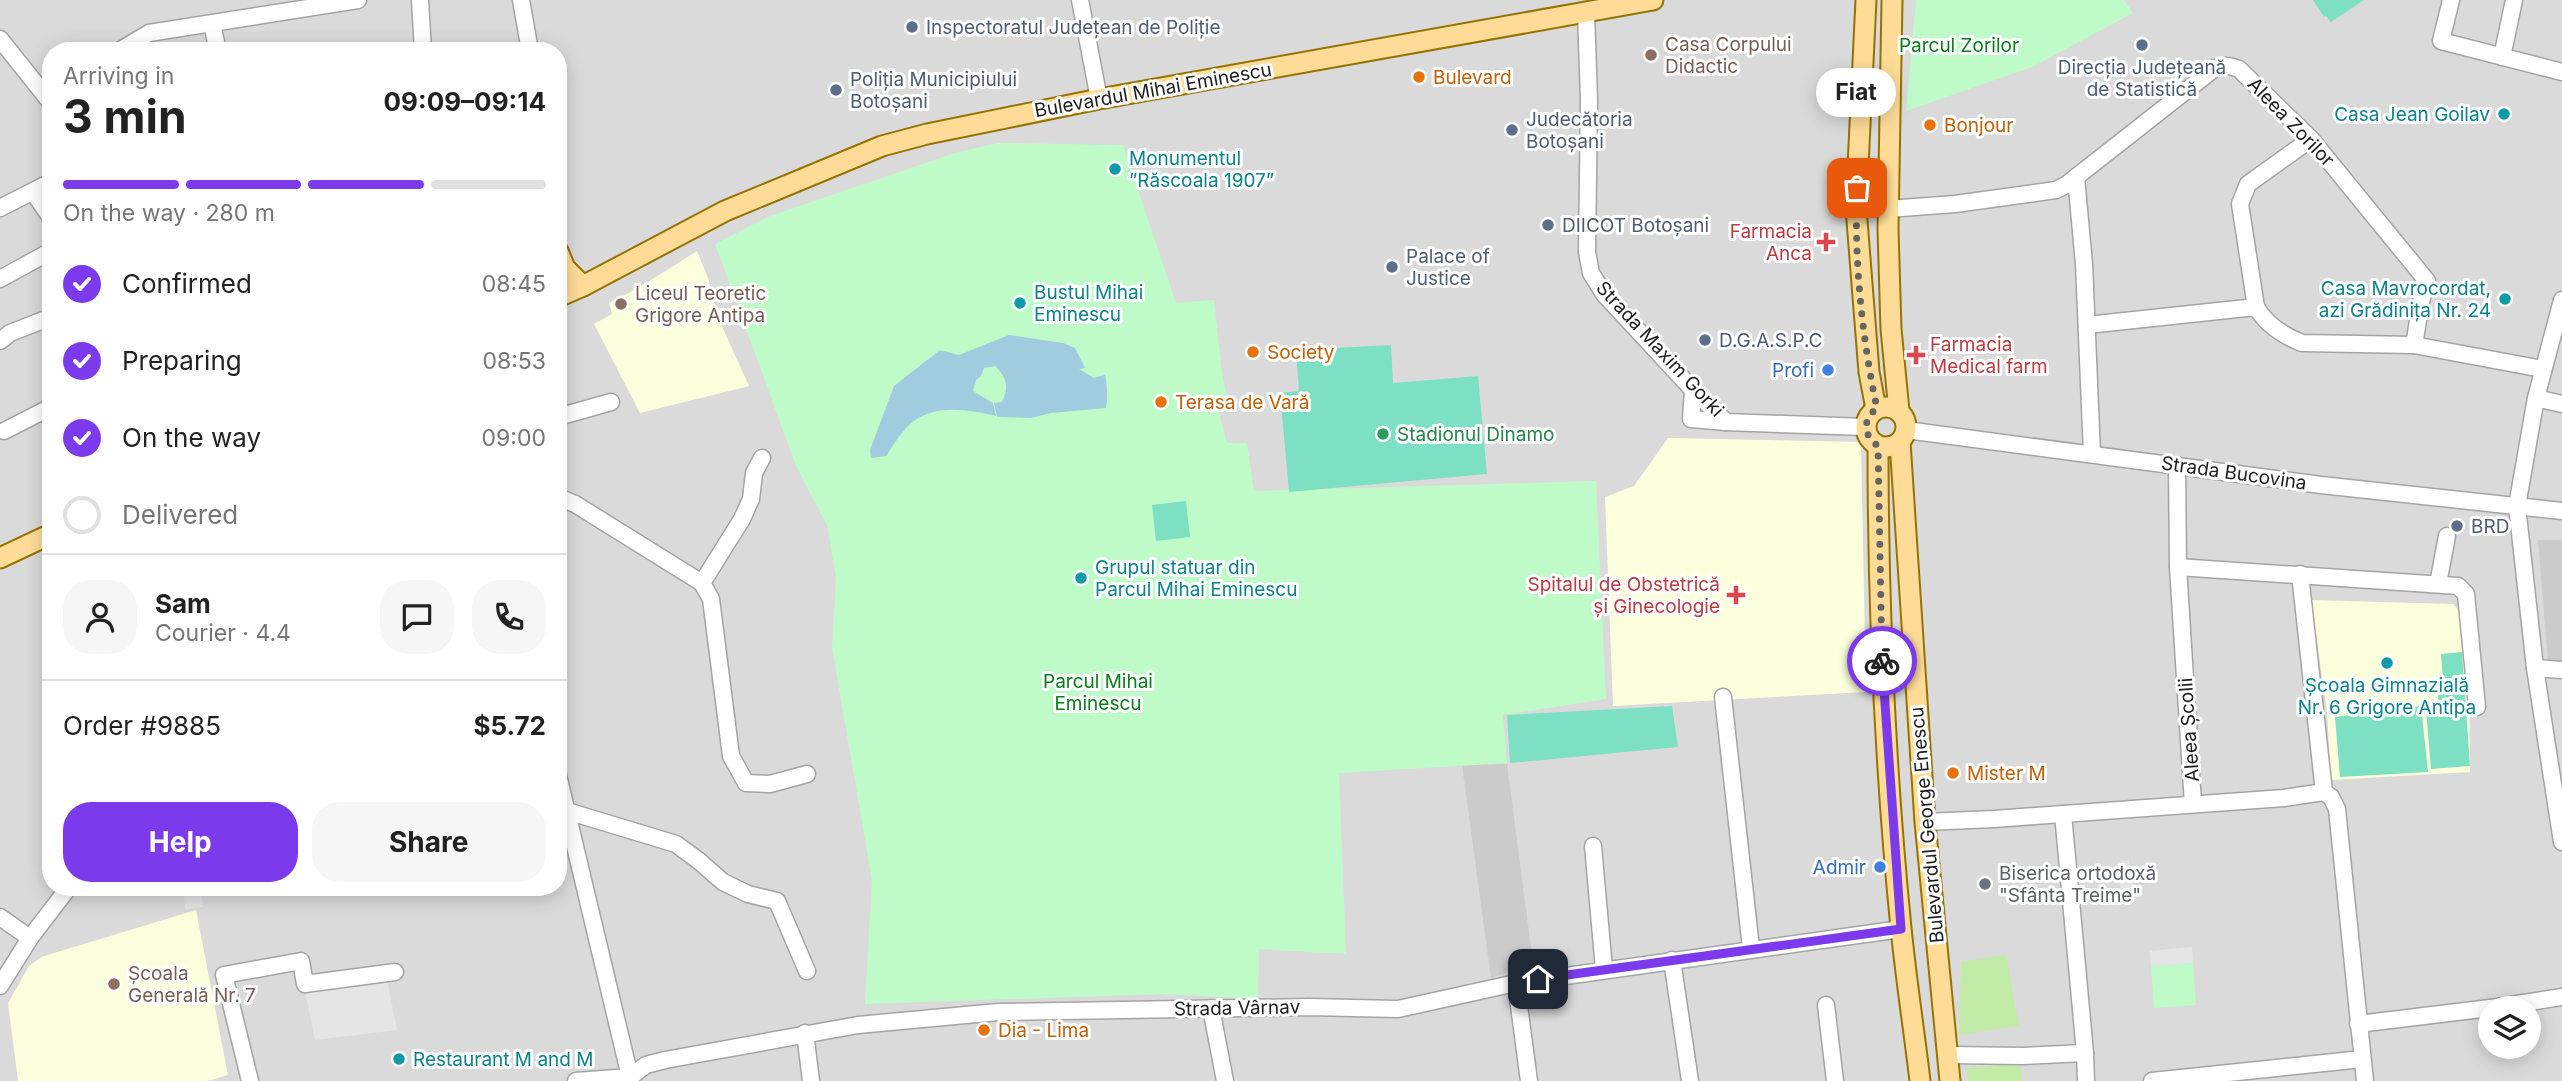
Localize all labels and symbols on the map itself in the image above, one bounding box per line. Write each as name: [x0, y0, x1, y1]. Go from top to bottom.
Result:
place label: Inspectoratul Județean de Poliție: [926, 16, 1220, 39]
marker: Inspectoratul Județean de Poliție: [904, 19, 920, 35]
place label: Casa Corpului Didactic: [1665, 33, 1792, 78]
park label: Parcul Zorilor: [1899, 34, 2019, 57]
marker: Direcția Județeană de Statistică: [2134, 37, 2150, 53]
marker: Casa Corpului Didactic: [1643, 47, 1659, 63]
place label: Direcția Județeană de Statistică: [2058, 56, 2226, 101]
street label: Bulevardul Mihai Eminescu: [1033, 58, 1273, 122]
place label: Bulevard: [1433, 66, 1512, 89]
place label: Poliția Municipiului Botoșani: [850, 68, 1017, 113]
marker: Bulevard: [1411, 69, 1427, 85]
callout: Fiat: [1817, 69, 1897, 118]
street label: Aleea Zorilor: [2243, 73, 2339, 171]
marker: Poliția Municipiului Botoșani: [828, 82, 844, 98]
place label: Casa Jean Goilav: [2334, 103, 2490, 126]
marker: Casa Jean Goilav: [2496, 106, 2512, 122]
place label: Judecătoria Botoșani: [1526, 108, 1633, 153]
place label: Bonjour: [1944, 114, 2013, 137]
marker: Bonjour: [1922, 117, 1938, 133]
marker: Judecătoria Botoșani: [1504, 122, 1520, 138]
place label: Monumentul ”Răscoala 1907”: [1129, 147, 1274, 192]
pin: [1827, 158, 1887, 218]
marker: Monumentul ”Răscoala 1907”: [1107, 161, 1123, 177]
place label: DIICOT Botoșani: [1562, 214, 1709, 237]
marker: DIICOT Botoșani: [1540, 217, 1556, 233]
place label: Farmacia Anca: [1730, 220, 1812, 265]
marker: Farmacia Anca: [1818, 234, 1834, 250]
place label: Palace of Justice: [1406, 245, 1490, 290]
marker: Palace of Justice: [1384, 259, 1400, 275]
street label: Strada Maxim Gorki: [1591, 277, 1729, 421]
place label: Casa Mavrocordat, azi Grădinița Nr. 24: [2319, 277, 2491, 322]
place label: Bustul Mihai Eminescu: [1034, 281, 1143, 326]
place label: Liceul Teoretic Grigore Antipa: [635, 282, 766, 327]
marker: Casa Mavrocordat, azi Grădinița Nr. 24: [2497, 291, 2513, 307]
marker: Bustul Mihai Eminescu: [1012, 295, 1028, 311]
marker: Liceul Teoretic Grigore Antipa: [613, 296, 629, 312]
place label: D.G.A.S.P.C: [1719, 329, 1822, 352]
marker: D.G.A.S.P.C: [1697, 332, 1713, 348]
place label: Farmacia Medical farm: [1930, 333, 2048, 378]
place label: Society: [1267, 341, 1335, 364]
marker: Society: [1245, 344, 1261, 360]
marker: Farmacia Medical farm: [1908, 347, 1924, 363]
place label: Profi: [1772, 359, 1814, 382]
marker: Profi: [1820, 362, 1836, 378]
place label: Terasa de Vară: [1175, 391, 1309, 414]
marker: Terasa de Vară: [1153, 394, 1169, 410]
place label: Stadionul Dinamo: [1397, 423, 1554, 446]
marker: Stadionul Dinamo: [1375, 426, 1391, 442]
street label: Strada Bucovina: [2160, 451, 2308, 495]
place label: BRD: [2471, 515, 2509, 538]
marker: BRD: [2449, 518, 2465, 534]
place label: Grupul statuar din Parcul Mihai Eminescu: [1095, 556, 1297, 601]
marker: Grupul statuar din Parcul Mihai Eminescu: [1073, 570, 1089, 586]
place label: Spitalul de Obstetrică și Ginecologie: [1527, 573, 1720, 618]
marker: Spitalul de Obstetrică și Ginecologie: [1726, 585, 1746, 605]
courier: [1847, 626, 1917, 696]
marker: Școala Gimnazială Nr. 6 Grigore Antipa: [2379, 655, 2395, 671]
park label: Parcul Mihai Eminescu: [1043, 670, 1153, 715]
place label: Școala Gimnazială Nr. 6 Grigore Antipa: [2298, 674, 2476, 719]
street label: Aleea Școlii: [2174, 677, 2204, 783]
street label: Bulevardul George Enescu: [1905, 706, 1949, 944]
place label: Mister M: [1967, 762, 2046, 785]
marker: Mister M: [1945, 765, 1961, 781]
place label: Admir: [1813, 856, 1866, 879]
marker: Admir: [1872, 859, 1888, 875]
place label: Biserica ortodoxă "Sfânta Treime": [1999, 862, 2156, 907]
marker: Biserica ortodoxă "Sfânta Treime": [1977, 876, 1993, 892]
pin: [1508, 949, 1568, 1009]
place label: Școala Generală Nr. 7: [128, 962, 256, 1007]
marker: Școala Generală Nr. 7: [106, 976, 122, 992]
street label: Strada Vârnav: [1174, 995, 1301, 1021]
place label: Dia - Lima: [998, 1019, 1089, 1042]
marker: Dia - Lima: [976, 1022, 992, 1038]
place label: Restaurant M and M: [413, 1048, 593, 1071]
marker: Restaurant M and M: [391, 1051, 407, 1067]

